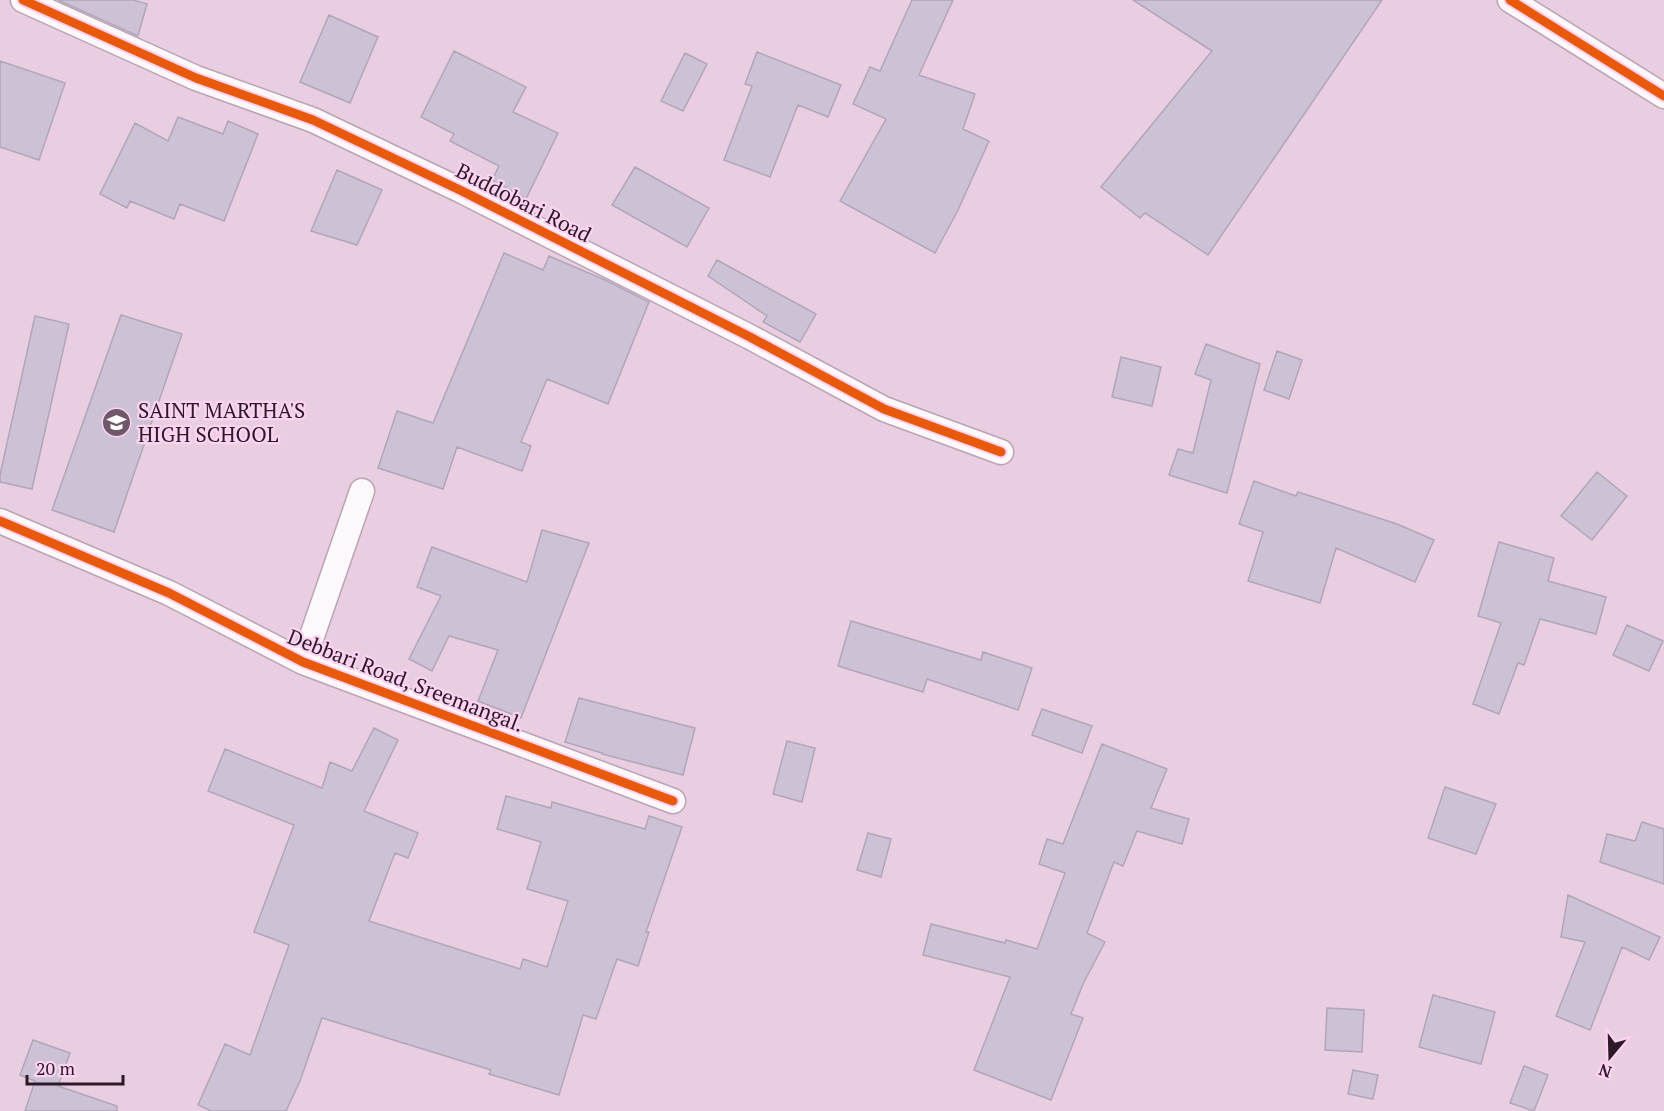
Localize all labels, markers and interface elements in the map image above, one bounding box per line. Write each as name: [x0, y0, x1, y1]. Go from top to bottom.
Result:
street label: Buddobari Road: [452, 156, 597, 248]
place label: SAINT MARTHA'S HIGH SCHOOL: [138, 396, 305, 448]
school or university icon: SAINT MARTHA'S HIGH SCHOOL: [101, 406, 133, 438]
street label: Debbari Road, Sreemangal.: [284, 622, 528, 738]
north arrow: [1580, 1027, 1640, 1087]
scale bar: [27, 1048, 123, 1086]
text: 20 m: [36, 1056, 76, 1080]
text: N: [1596, 1059, 1614, 1084]

